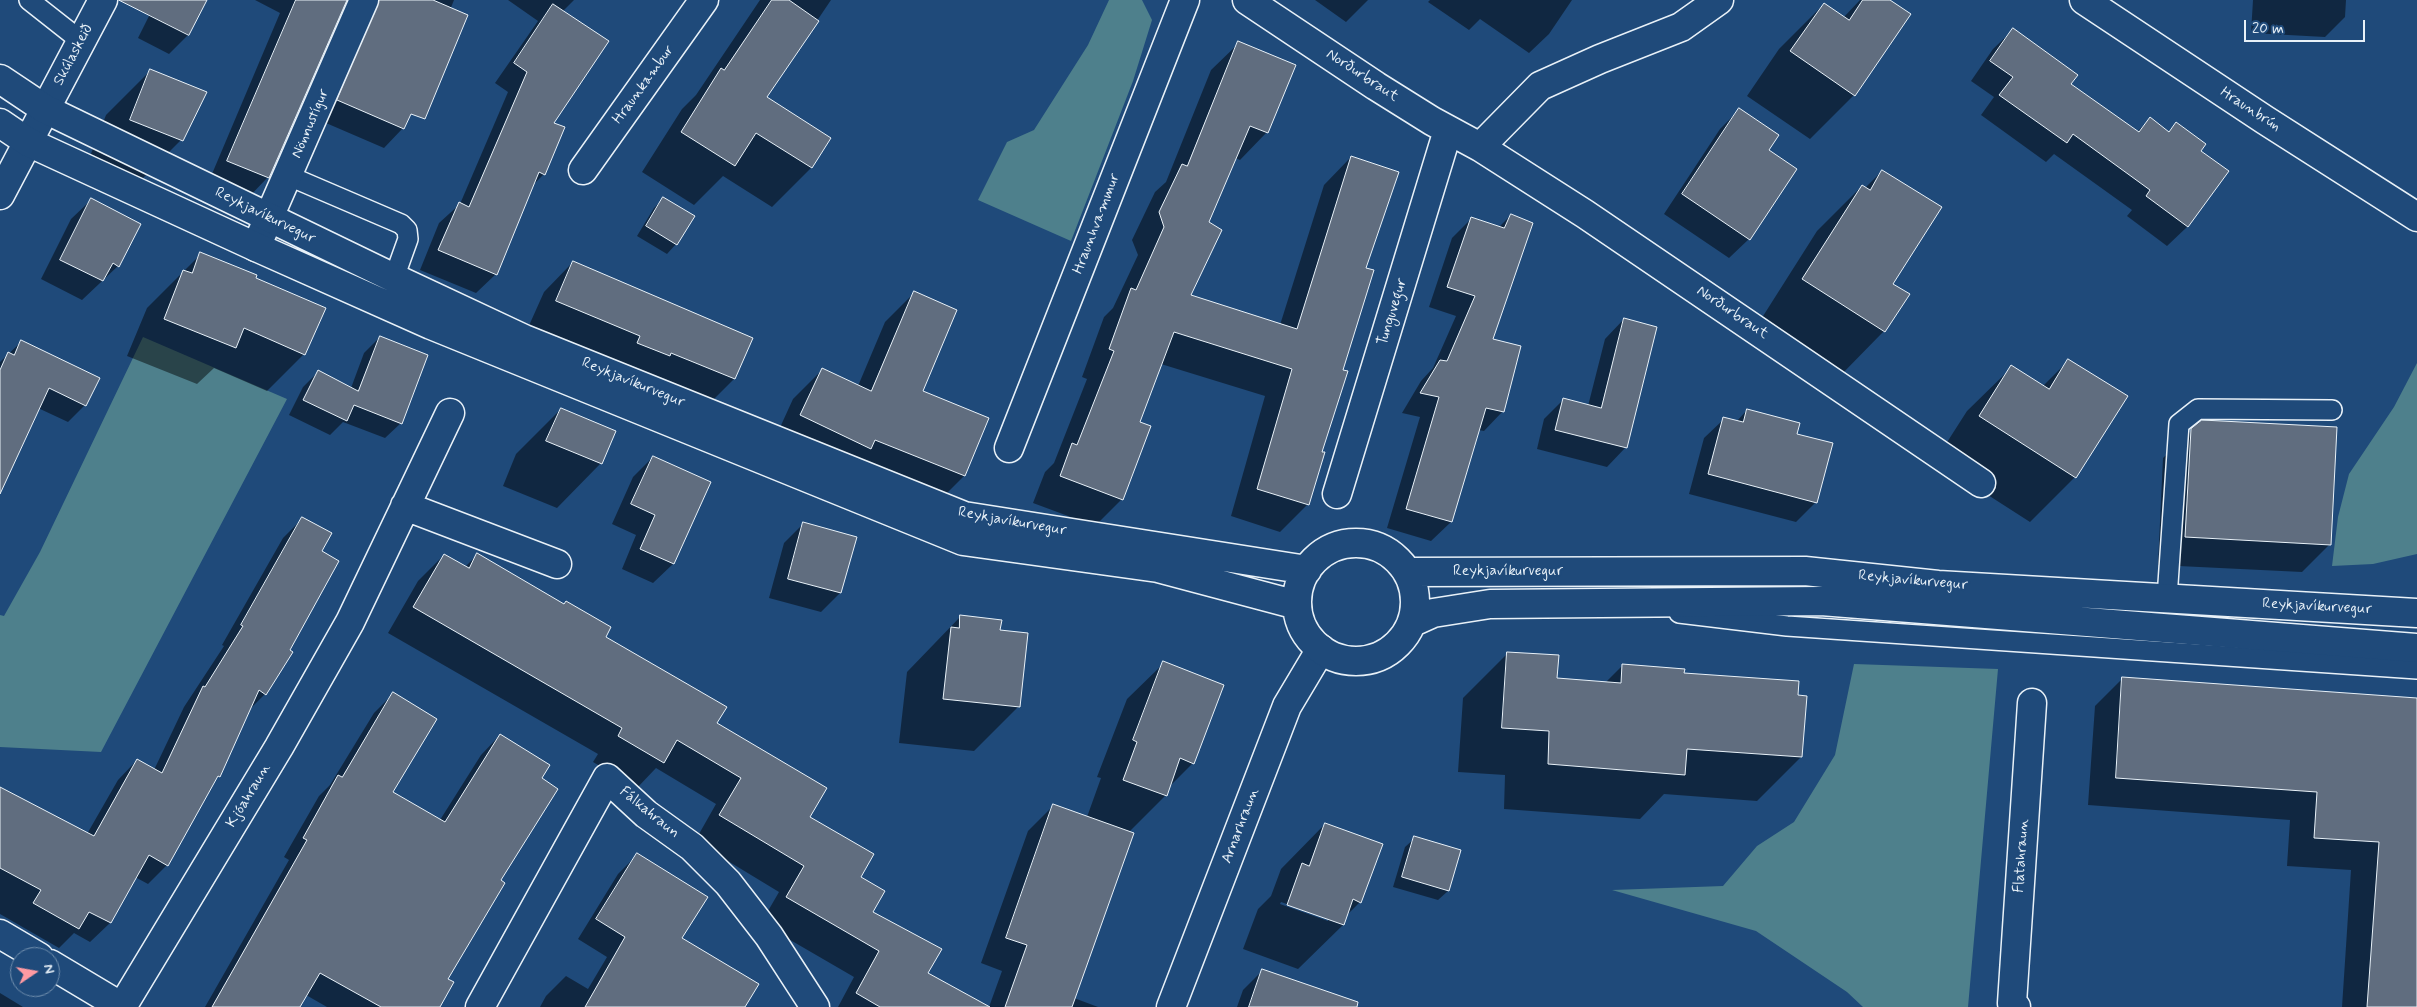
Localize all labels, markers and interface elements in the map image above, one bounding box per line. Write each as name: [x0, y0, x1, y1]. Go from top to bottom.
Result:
scale bar: [2247, 10, 2368, 42]
text: 20 m: [2252, 19, 2284, 39]
street label: Skúlaskeið: [50, 21, 98, 89]
street label: Hraunkambur: [609, 42, 679, 128]
street label: Norðurbraut: [1322, 46, 1402, 106]
street label: Hraunbrún: [2216, 84, 2284, 136]
street label: Nönnustígur: [288, 87, 334, 161]
street label: Hraunhvammur: [1070, 171, 1124, 277]
street label: Reykjavíkurvegur: [212, 184, 318, 248]
street label: Tunguvegur: [1374, 276, 1412, 348]
street label: Norðurbraut: [1693, 282, 1771, 344]
street label: Reykjavíkurvegur: [579, 354, 687, 412]
street label: Reykjavíkurvegur: [956, 504, 1068, 540]
street label: Reykjavíkurvegur: [1453, 563, 1563, 581]
street label: Reykjavíkurvegur: [1858, 567, 1968, 595]
street label: Reykjavíkurvegur: [2262, 595, 2372, 619]
street label: Kjóahraun: [223, 761, 275, 831]
street label: Fálkahraun: [615, 783, 683, 843]
street label: Arnarhraun: [1218, 786, 1264, 866]
street label: Flatahraun: [2010, 819, 2034, 893]
north arrow: [10, 947, 60, 997]
text: N: [39, 963, 58, 976]

